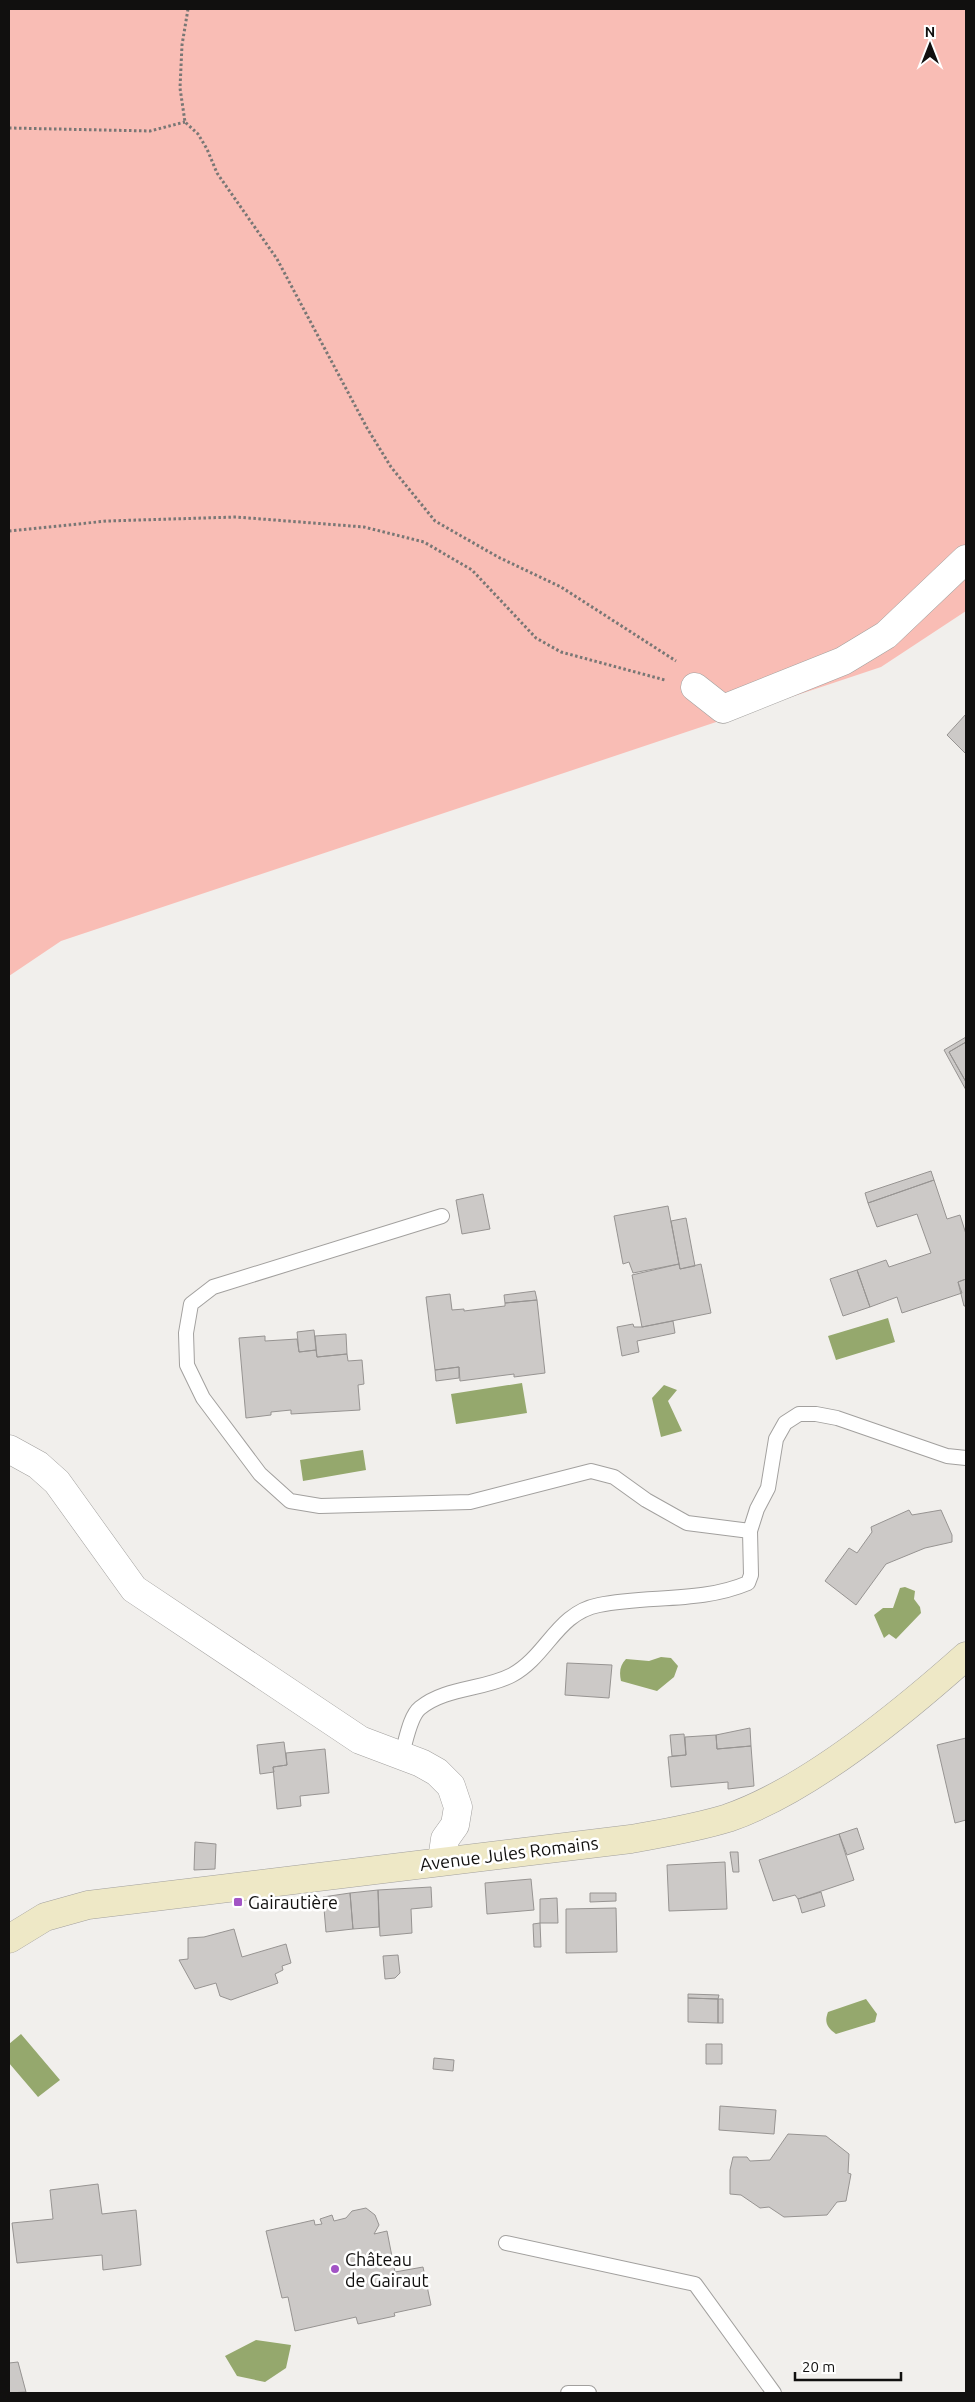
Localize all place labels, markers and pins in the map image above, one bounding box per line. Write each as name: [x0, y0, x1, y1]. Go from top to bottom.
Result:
place label: Gairautière: [248, 1892, 338, 1912]
marker: Gairautière: [232, 1896, 244, 1908]
place label: Château de Gairaut: [345, 2249, 429, 2290]
marker: Château de Gairaut: [329, 2263, 341, 2275]

